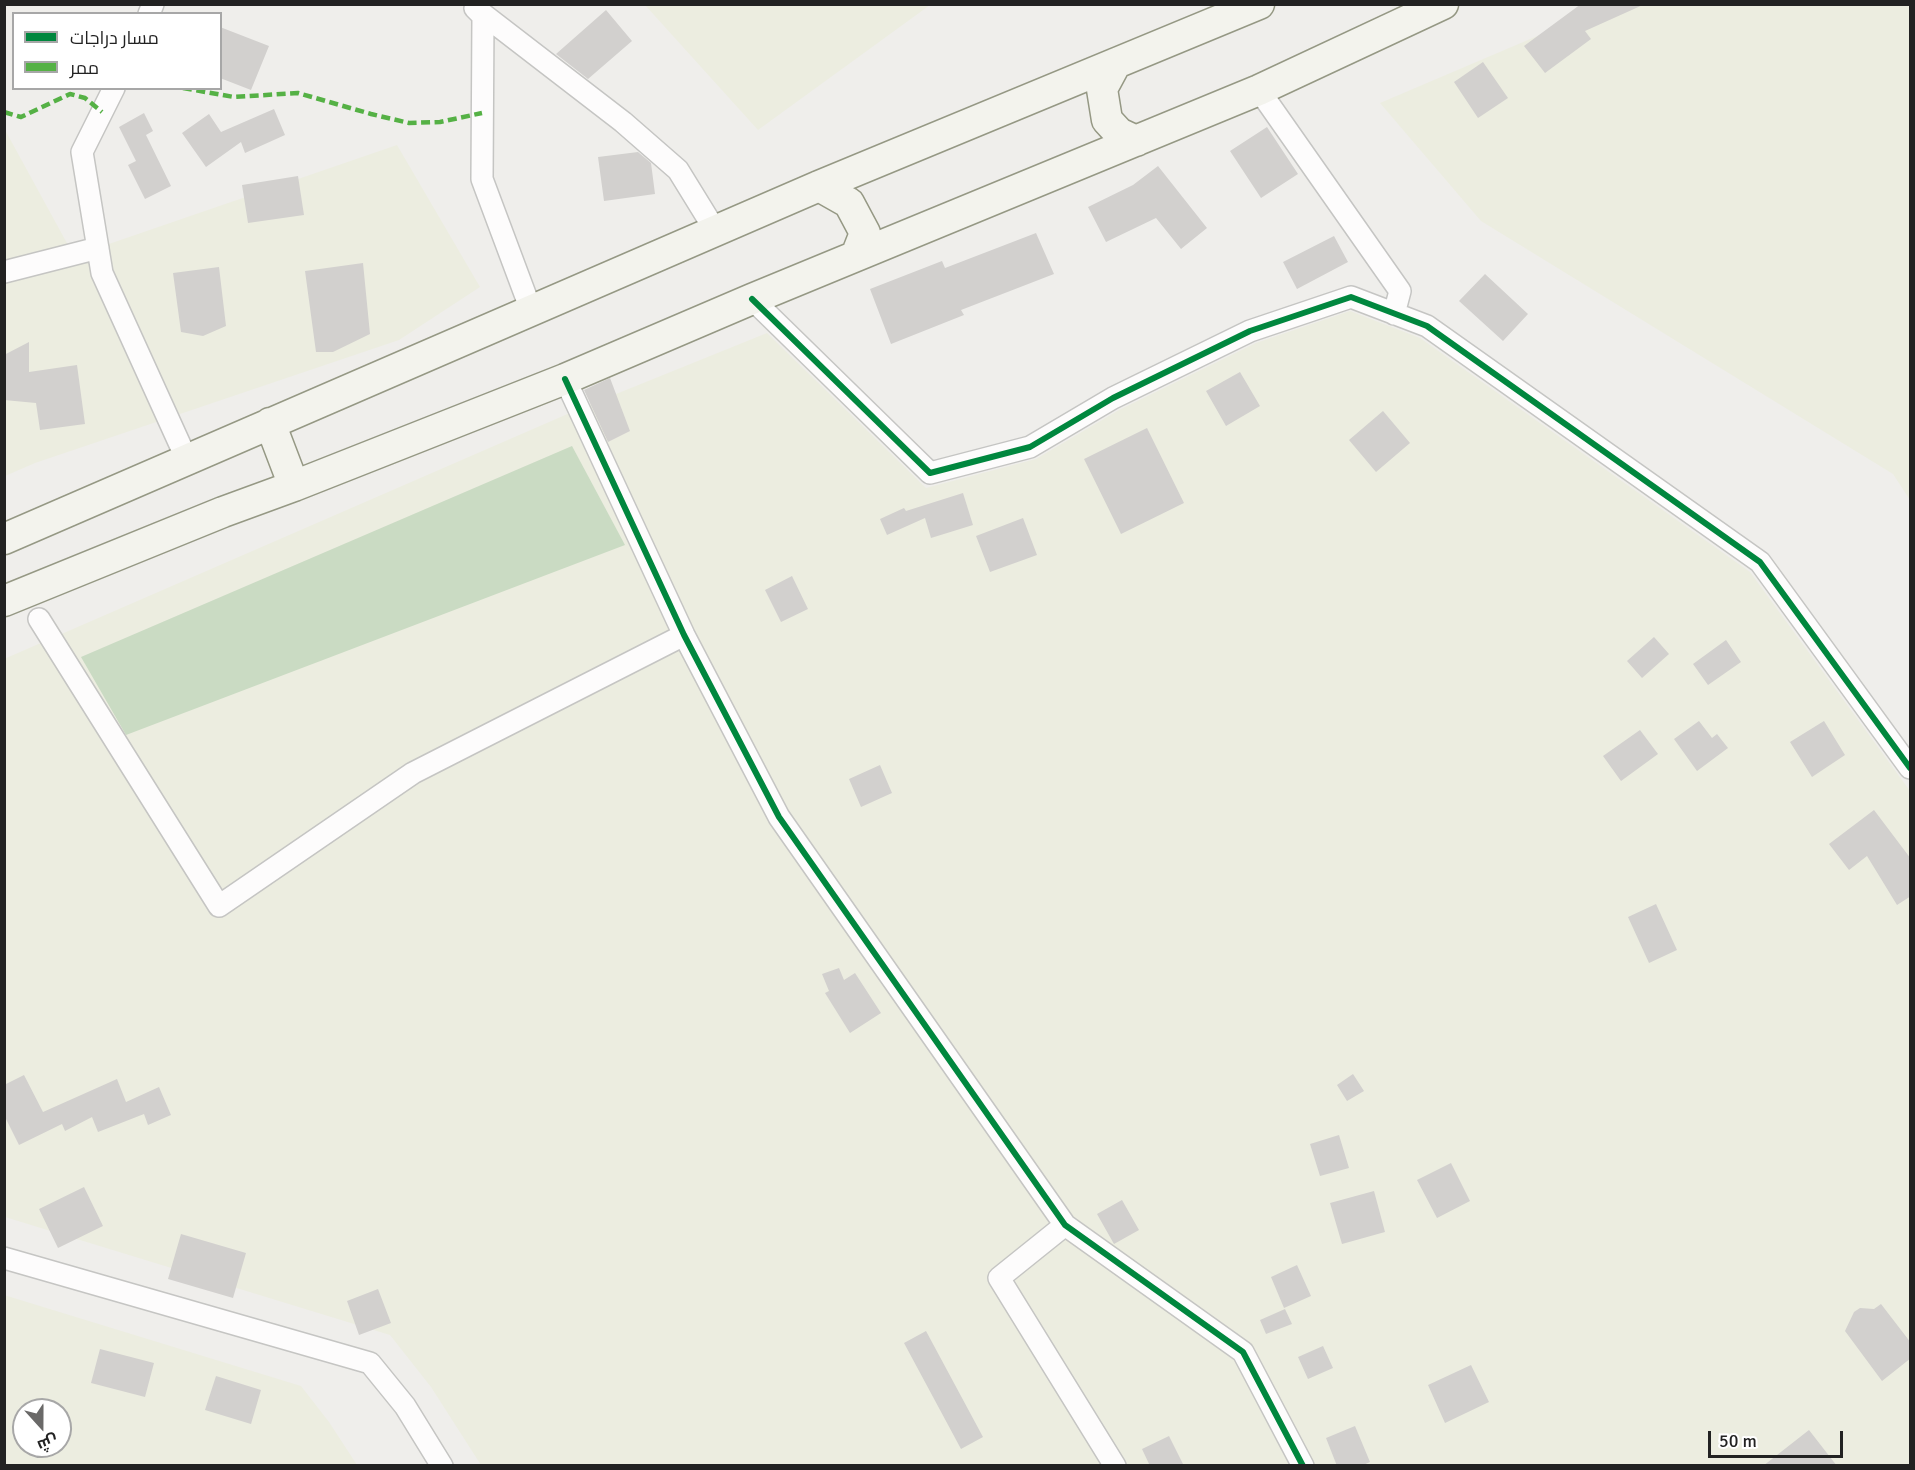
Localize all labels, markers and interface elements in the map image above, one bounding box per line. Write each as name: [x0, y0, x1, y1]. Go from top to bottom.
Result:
legend: [12, 12, 222, 90]
text: مسار دراجات: [70, 27, 159, 49]
text: ممر: [70, 57, 99, 79]
north arrow: [12, 1398, 72, 1458]
scale bar: [1711, 1419, 1846, 1457]
text: ش: [35, 1430, 61, 1456]
text: 50 m: [1719, 1430, 1757, 1452]

